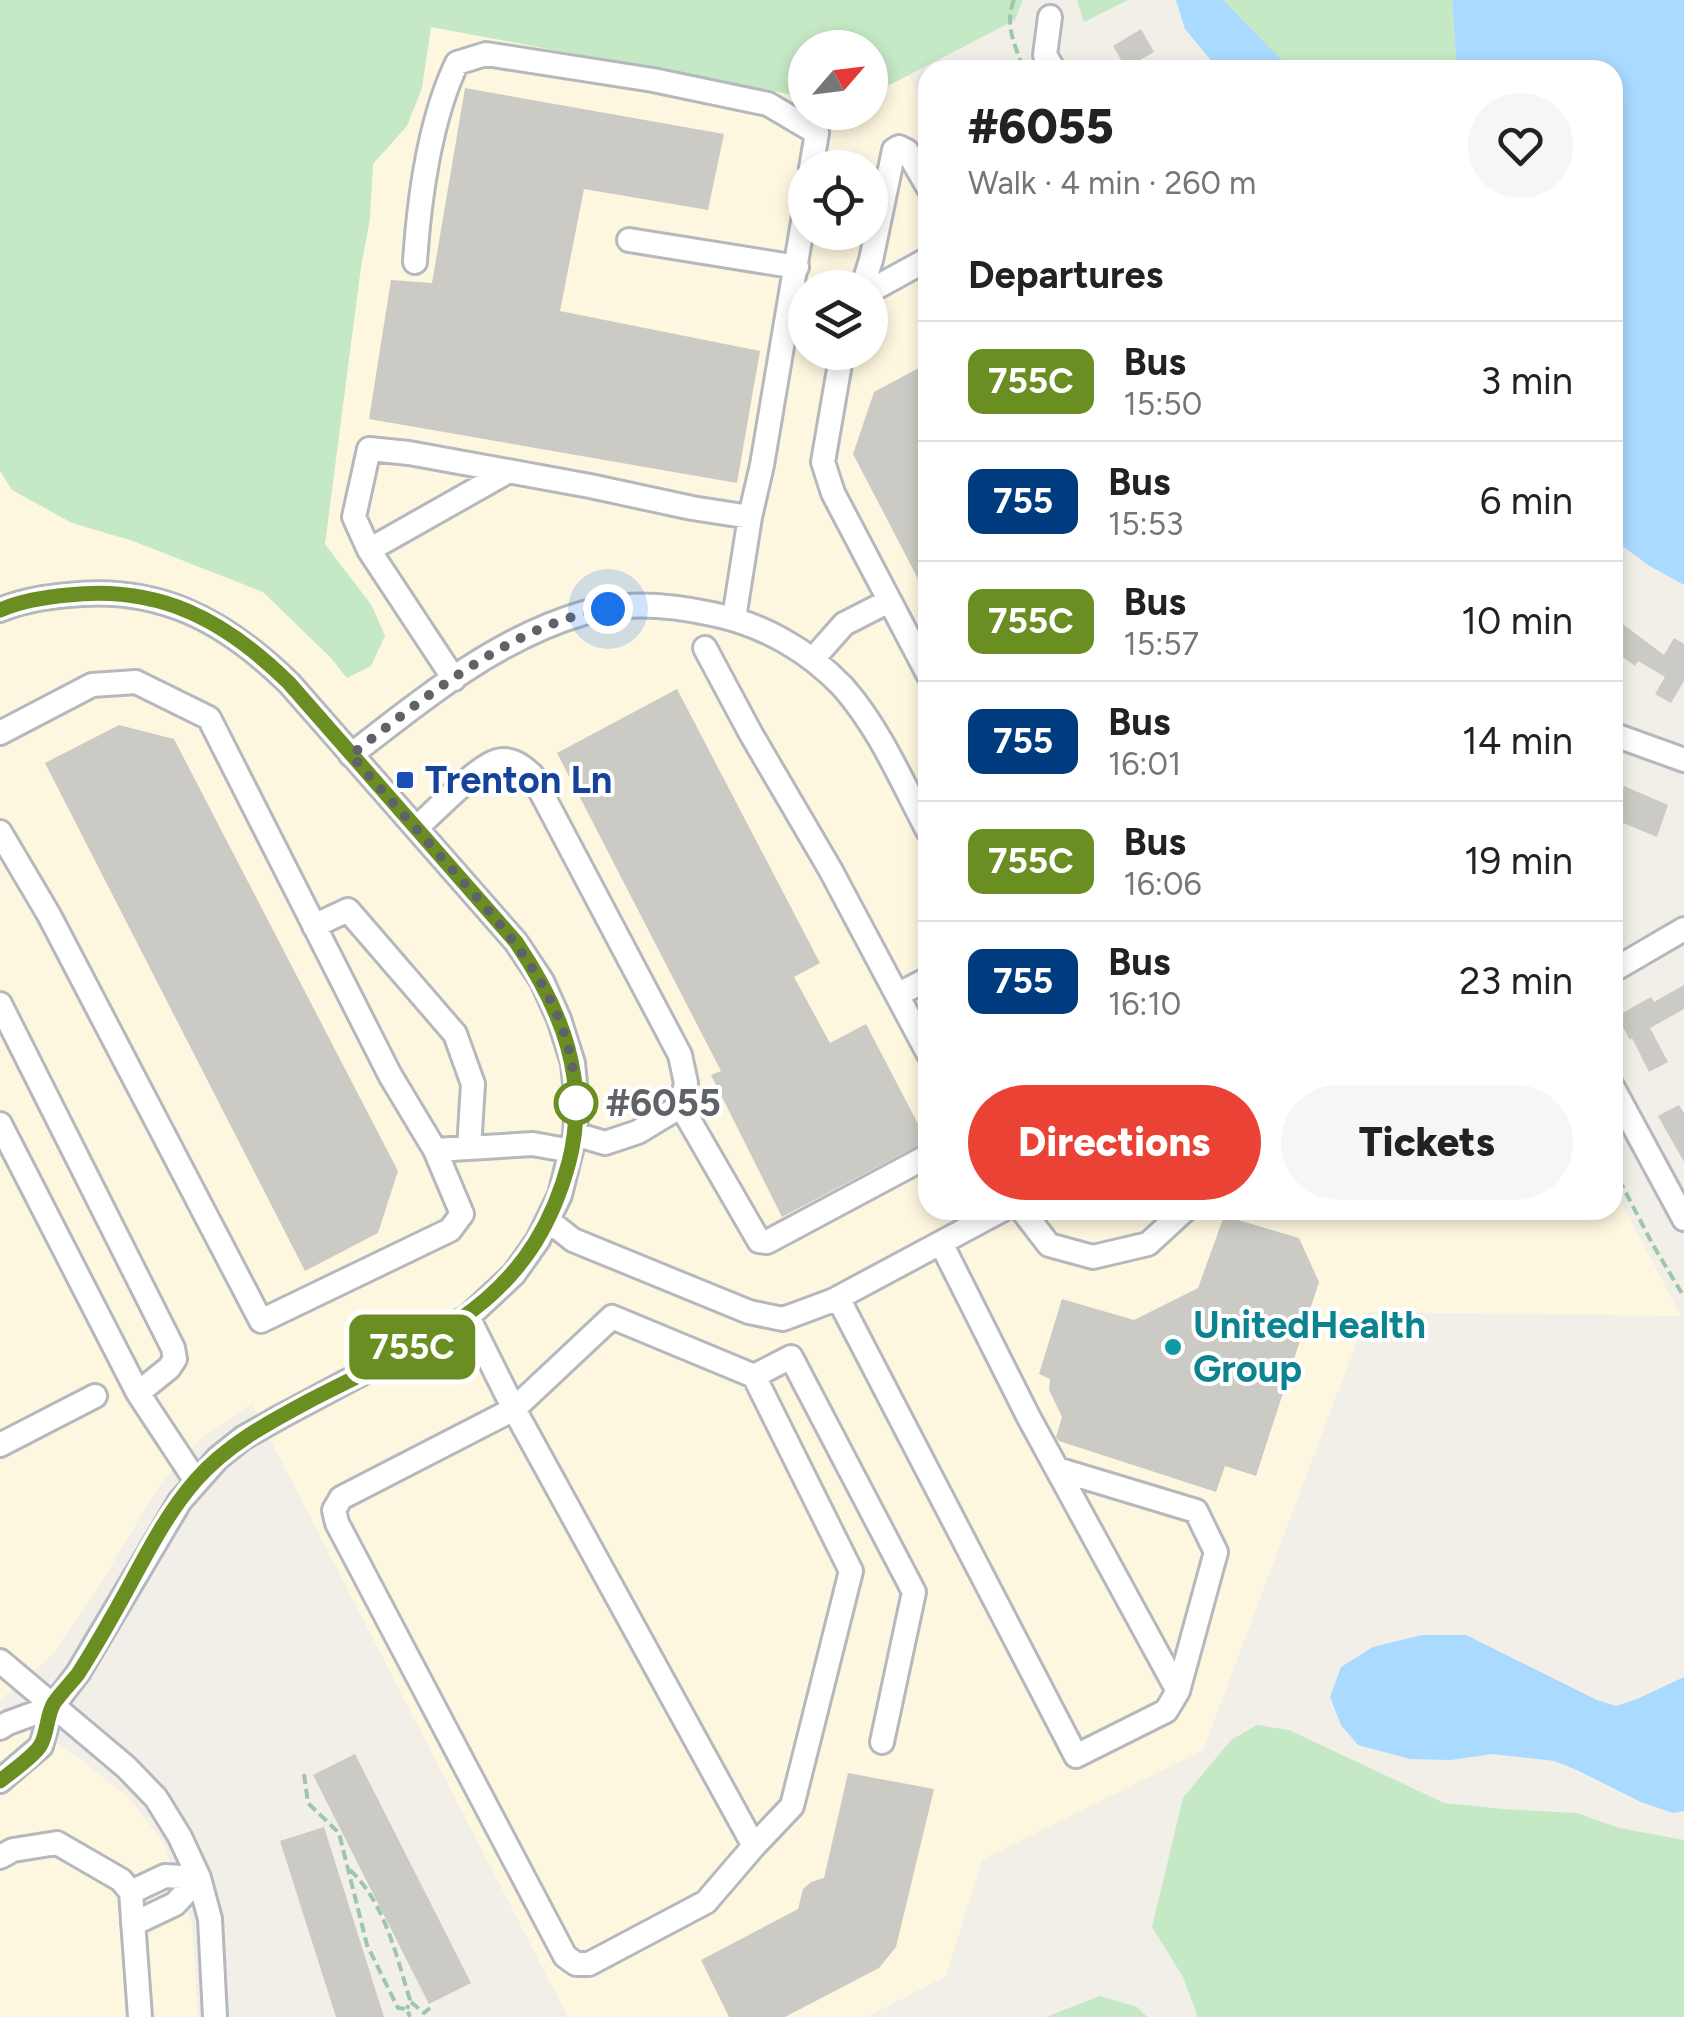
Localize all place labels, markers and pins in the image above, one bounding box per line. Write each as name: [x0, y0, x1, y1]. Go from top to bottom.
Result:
place label: Trenton Ln: [425, 757, 612, 803]
marker: Trenton Ln: [394, 769, 416, 791]
place label: #6055: [606, 1080, 721, 1126]
marker: #6055: [555, 1082, 597, 1124]
place label: UnitedHealth Group: [1193, 1302, 1426, 1392]
marker: UnitedHealth Group: [1162, 1336, 1184, 1358]

